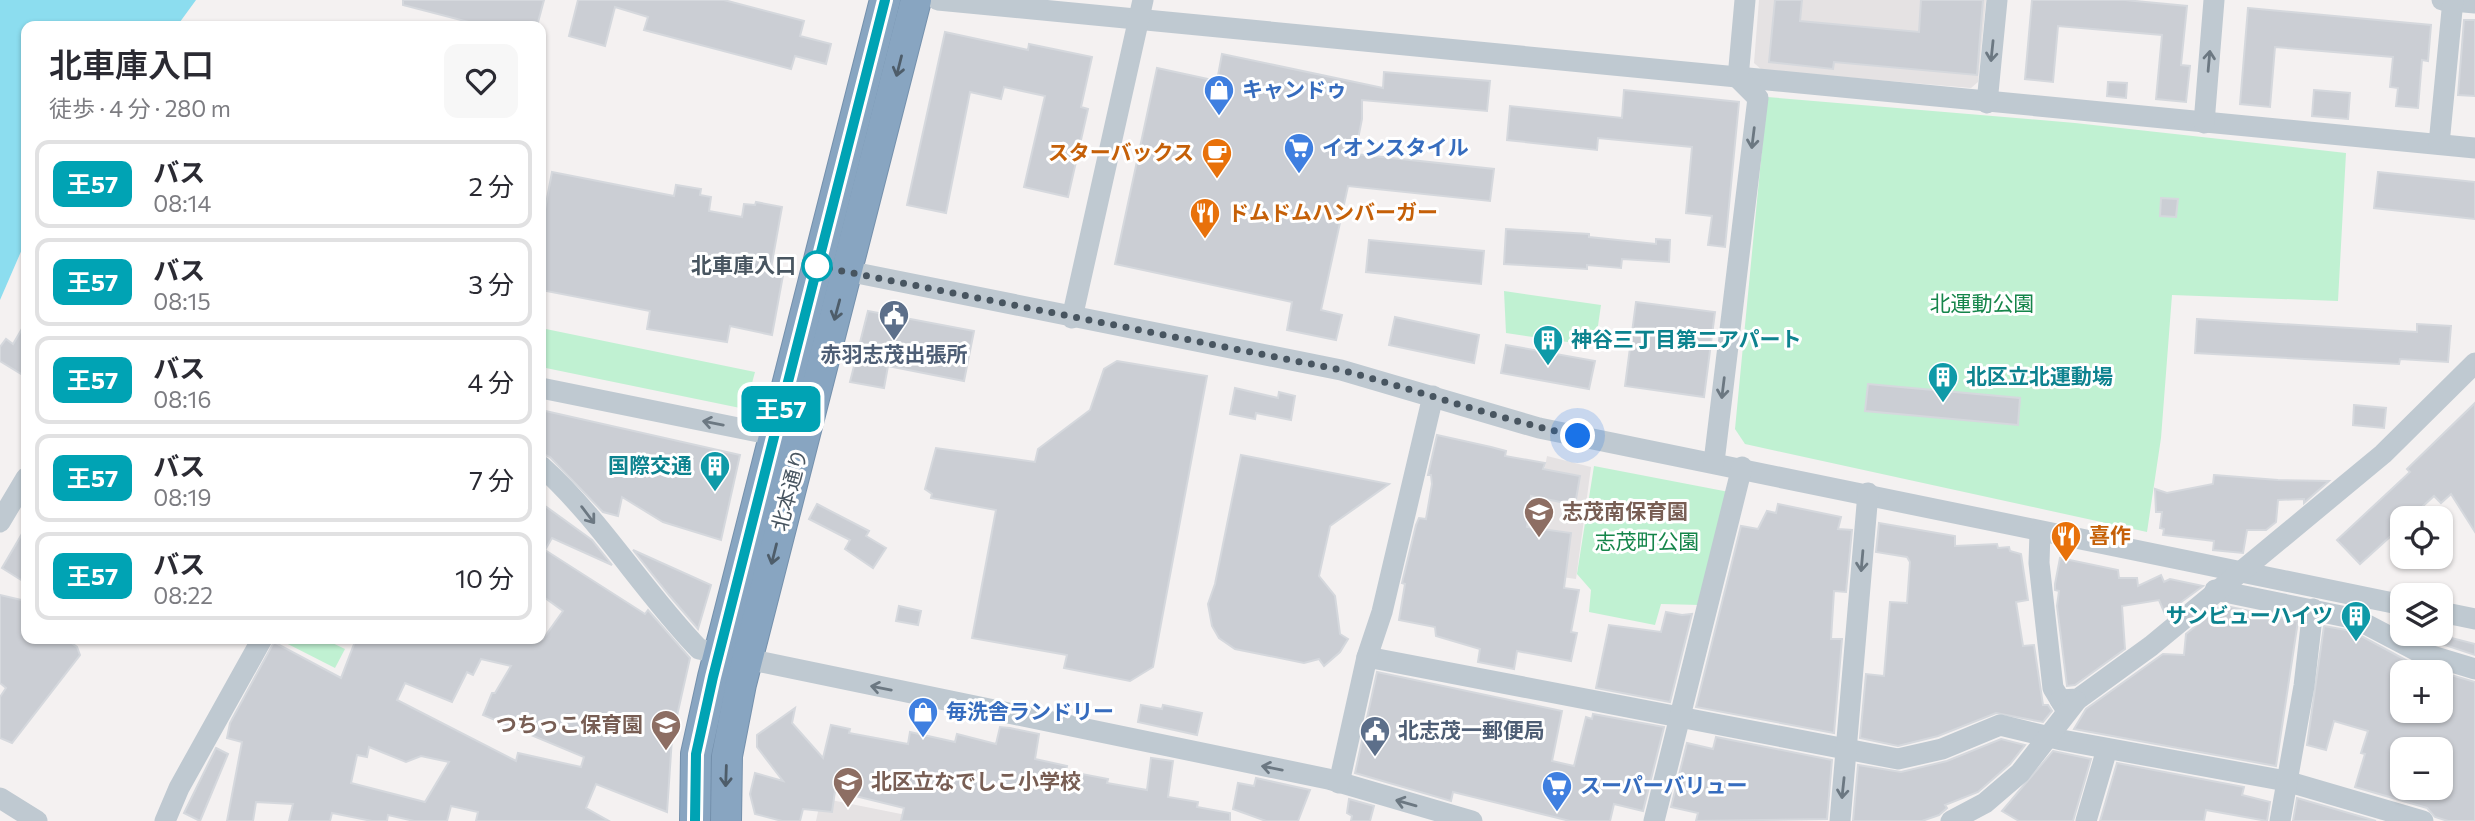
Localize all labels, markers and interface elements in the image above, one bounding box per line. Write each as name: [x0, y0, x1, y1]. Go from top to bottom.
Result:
one-way arrow: [1985, 39, 1998, 62]
text: 北車庫入口: [49, 43, 214, 84]
button: heart: [444, 44, 518, 118]
one-way arrow: [2203, 51, 2216, 73]
one-way arrow: [892, 54, 905, 77]
shop icon: キャンドゥ: [1202, 73, 1236, 117]
place label: キャンドゥ: [1242, 76, 1347, 101]
text: 徒歩 · 4 分 · 280 m: [49, 94, 231, 122]
one-way arrow: [1746, 126, 1759, 149]
supermarket icon: イオンスタイル: [1282, 131, 1316, 175]
place label: イオンスタイル: [1322, 134, 1469, 159]
cafe icon: スターバックス: [1200, 136, 1234, 180]
place label: スターバックス: [1048, 139, 1194, 164]
text: バス: [153, 156, 205, 187]
text: 王57: [67, 169, 118, 198]
text: 2 分: [469, 170, 514, 201]
text: 08:14: [153, 189, 211, 217]
restaurant icon: ドムドムハンバーガー: [1188, 196, 1222, 240]
place label: ドムドムハンバーガー: [1228, 199, 1438, 224]
marker: 北車庫入口: [802, 251, 832, 281]
place label: 北車庫入口: [691, 252, 796, 277]
text: バス: [153, 254, 205, 285]
text: 王57: [67, 267, 118, 296]
text: 3 分: [468, 268, 514, 299]
text: 08:15: [153, 287, 211, 315]
park label: 北運動公園: [1930, 290, 2035, 315]
one-way arrow: [830, 298, 843, 321]
public building icon: 赤羽志茂出張所: [877, 298, 911, 342]
building icon: 神谷三丁目第二アパート: [1531, 323, 1565, 367]
place label: 神谷三丁目第二アパート: [1571, 326, 1802, 351]
place label: 赤羽志茂出張所: [821, 341, 968, 366]
text: バス: [153, 352, 205, 383]
building icon: 北区立北運動場: [1926, 360, 1960, 404]
place label: 北区立北運動場: [1966, 363, 2113, 388]
text: 王57: [67, 365, 118, 394]
text: 4 分: [467, 366, 514, 397]
one-way arrow: [1716, 376, 1729, 399]
text: 08:16: [153, 385, 211, 413]
line badge: 王57: [741, 386, 821, 432]
text: 王57: [755, 394, 807, 423]
one-way arrow: [702, 415, 725, 429]
your location: [1560, 418, 1595, 453]
street label: 北本通り: [766, 446, 811, 533]
building icon: 国際交通: [698, 449, 732, 493]
text: バス: [153, 450, 205, 481]
place label: 国際交通: [608, 452, 692, 477]
text: 王57: [67, 463, 118, 492]
text: 7 分: [469, 464, 514, 495]
text: 08:19: [153, 483, 211, 511]
school or university icon: 志茂南保育園: [1522, 495, 1556, 539]
place label: 志茂南保育園: [1562, 498, 1688, 523]
one-way arrow: [580, 505, 595, 523]
map controls: [2390, 506, 2453, 800]
button: locate: [2390, 506, 2453, 569]
restaurant icon: 喜作: [2049, 519, 2083, 563]
place label: 喜作: [2089, 522, 2131, 547]
park label: 志茂町公園: [1595, 528, 1700, 553]
one-way arrow: [767, 542, 780, 565]
text: バス: [153, 548, 205, 579]
one-way arrow: [1855, 549, 1868, 572]
text: 王57: [67, 561, 118, 590]
text: 10 分: [455, 562, 514, 593]
text: 08:22: [153, 581, 213, 609]
button: layers: [2390, 583, 2453, 646]
building icon: サンビューハイツ: [2339, 599, 2373, 643]
place label: サンビューハイツ: [2166, 602, 2333, 627]
button: +: [2390, 660, 2453, 723]
one-way arrow: [870, 681, 893, 695]
shop icon: 毎洗舎ランドリー: [906, 695, 940, 739]
place label: 毎洗舎ランドリー: [946, 698, 1114, 723]
school or university icon: つちっこ保育園: [649, 708, 683, 752]
place label: つちっこ保育園: [496, 711, 643, 736]
public building icon: 北志茂一郵便局: [1358, 714, 1392, 758]
place label: 北志茂一郵便局: [1398, 717, 1545, 742]
button: −: [2390, 737, 2453, 800]
one-way arrow: [1261, 760, 1284, 774]
one-way arrow: [720, 764, 733, 787]
school or university icon: 北区立なでしこ小学校: [831, 765, 865, 809]
place label: 北区立なでしこ小学校: [871, 768, 1081, 793]
supermarket icon: スーパーバリュー: [1540, 769, 1574, 813]
place label: スーパーバリュー: [1580, 772, 1748, 797]
one-way arrow: [1836, 776, 1849, 798]
one-way arrow: [1395, 795, 1417, 808]

